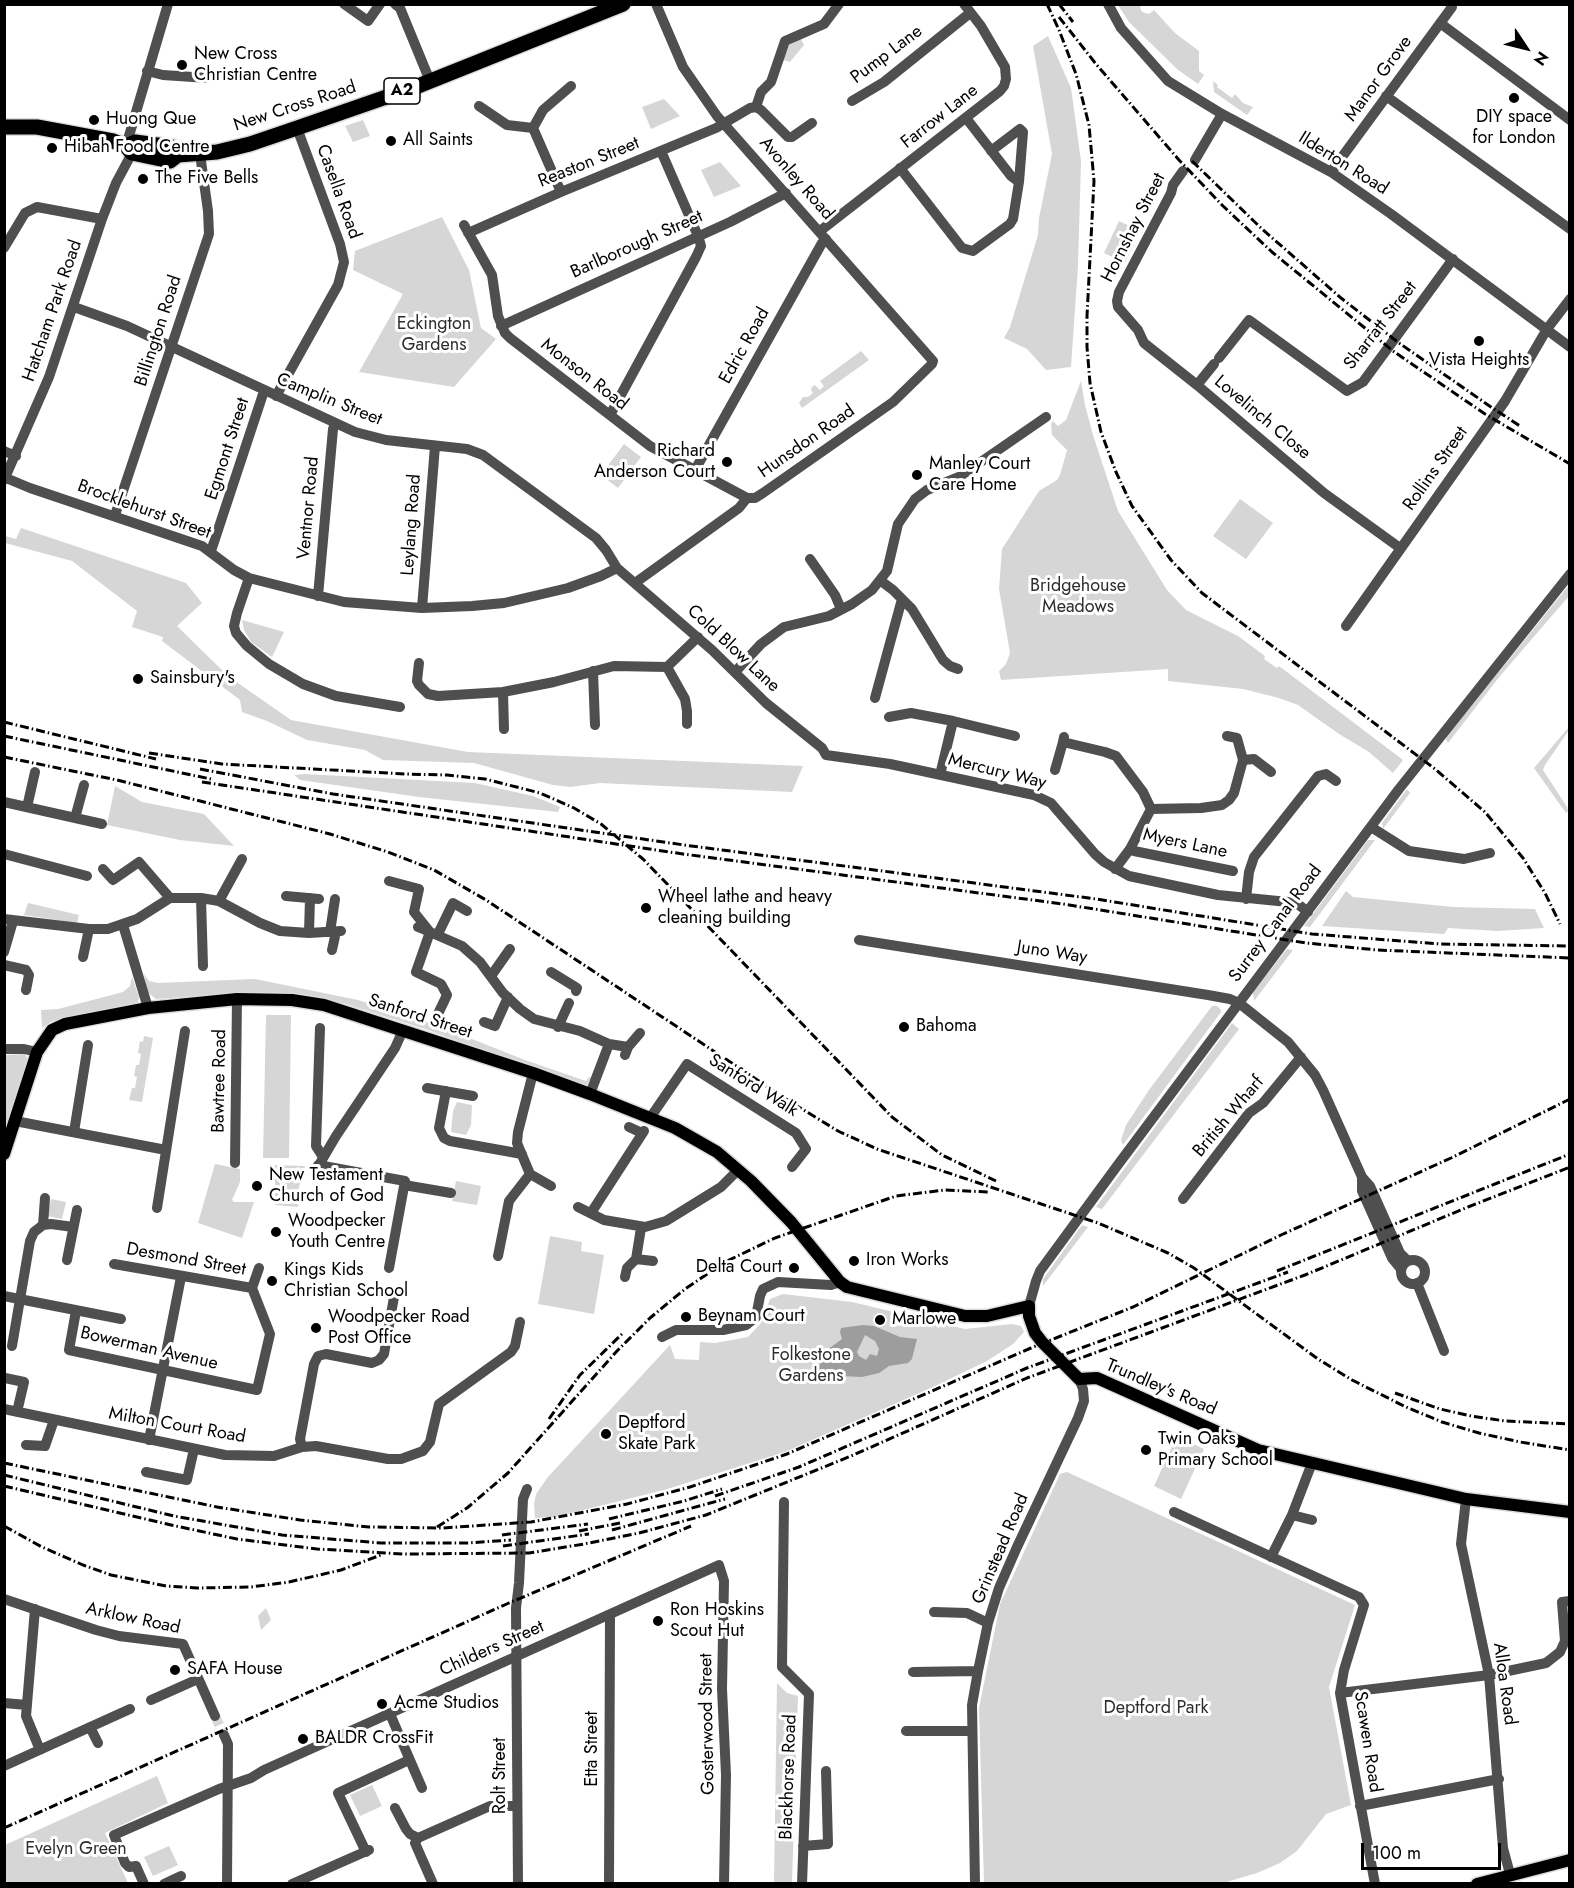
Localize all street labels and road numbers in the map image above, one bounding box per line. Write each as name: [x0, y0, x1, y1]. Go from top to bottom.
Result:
street label: Pump Lane: [847, 21, 927, 89]
street label: Manor Grove: [1341, 32, 1417, 126]
street label: New Cross Road: [231, 77, 359, 137]
road number: A2: [384, 78, 420, 104]
street label: Farrow Lane: [897, 80, 983, 154]
street label: Ilderton Road: [1294, 128, 1392, 200]
street label: Reaston Street: [535, 133, 643, 193]
street label: Avonley Road: [754, 133, 838, 225]
street label: Casella Road: [311, 142, 365, 242]
street label: Hornshay Street: [1097, 170, 1171, 286]
street label: Barlborough Street: [568, 206, 706, 284]
street label: Hatcham Park Road: [19, 237, 87, 385]
street label: Billington Road: [131, 273, 187, 389]
street label: Sharratt Street: [1340, 278, 1422, 374]
street label: Edric Road: [715, 304, 775, 388]
street label: Monson Road: [536, 334, 632, 416]
street label: Camplin Street: [273, 369, 385, 431]
street label: Lovelinch Close: [1209, 371, 1315, 465]
street label: Egmont Street: [201, 395, 255, 503]
street label: Hunsdon Road: [755, 401, 859, 483]
street label: Rollins Street: [1399, 423, 1473, 515]
street label: Ventnor Road: [294, 456, 324, 560]
street label: Leylang Road: [398, 473, 426, 577]
street label: Brocklehurst Street: [74, 476, 214, 544]
street label: Cold Blow Lane: [682, 601, 784, 697]
street label: Mercury Way: [946, 749, 1048, 795]
street label: Myers Lane: [1141, 825, 1229, 863]
street label: Surrey Canal Road: [1225, 861, 1327, 987]
street label: Juno Way: [1015, 937, 1089, 969]
street label: Sanford Street: [365, 990, 475, 1044]
street label: Bawtree Road: [208, 1029, 232, 1133]
street label: Sanford Walk: [704, 1050, 802, 1122]
street label: British Wharf: [1189, 1072, 1269, 1162]
street label: Desmond Street: [125, 1239, 247, 1281]
street label: Bowerman Avenue: [78, 1323, 220, 1375]
street label: Trundley's Road: [1102, 1355, 1220, 1421]
street label: Milton Court Road: [107, 1403, 247, 1449]
street label: Grinstead Road: [968, 1490, 1034, 1608]
street label: Arklow Road: [84, 1598, 182, 1640]
street label: Childers Street: [436, 1616, 548, 1682]
street label: Alloa Road: [1488, 1641, 1520, 1727]
street label: Gosterwood Street: [696, 1653, 720, 1795]
street label: Scawen Road: [1348, 1690, 1386, 1794]
street label: Etta Street: [582, 1711, 604, 1787]
street label: Blackhorse Road: [776, 1714, 802, 1840]
street label: Rolt Street: [490, 1738, 512, 1814]

